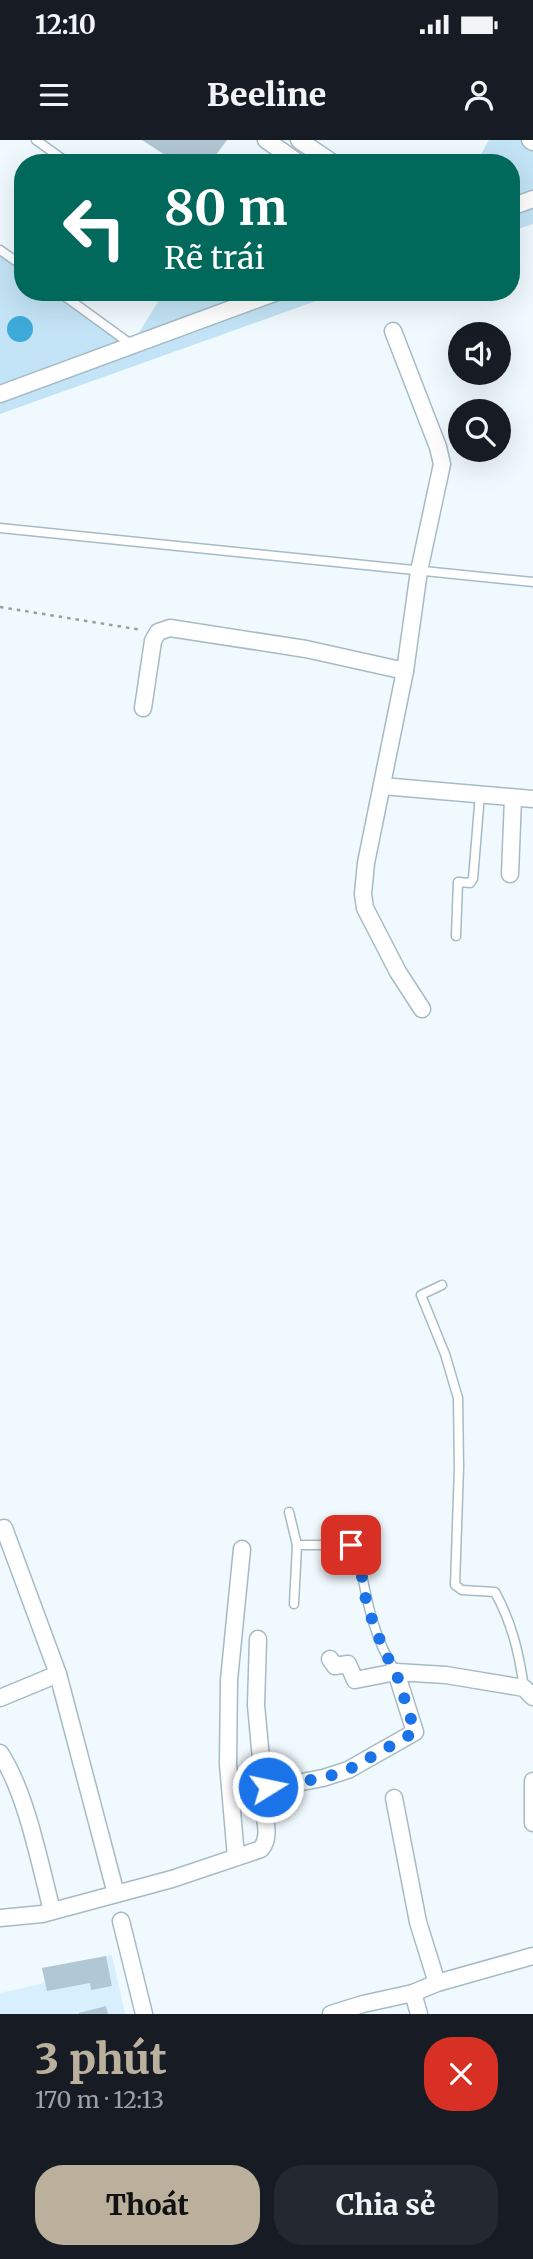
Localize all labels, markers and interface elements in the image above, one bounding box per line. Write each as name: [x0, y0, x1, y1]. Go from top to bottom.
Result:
text: 12:10: [35, 8, 96, 41]
text: Beeline: [207, 75, 326, 115]
icon: menu: [35, 76, 73, 114]
icon: person: [460, 76, 498, 114]
text: 80 m: [164, 177, 287, 238]
icon: left: [49, 182, 140, 273]
text: Rẽ trái: [164, 238, 265, 278]
map controls: [448, 322, 511, 462]
button: sound: [448, 322, 511, 385]
button: search: [448, 399, 511, 462]
pin: [321, 1515, 381, 1575]
icon: arrive: [332, 1526, 370, 1564]
position arrow: [231, 1750, 305, 1824]
text: 3 phút: [35, 2033, 167, 2085]
button: close: [424, 2037, 498, 2111]
text: 170 m · 12:13: [35, 2085, 164, 2114]
button: Thoát: [35, 2165, 260, 2245]
button: Chia sẻ: [274, 2165, 498, 2245]

